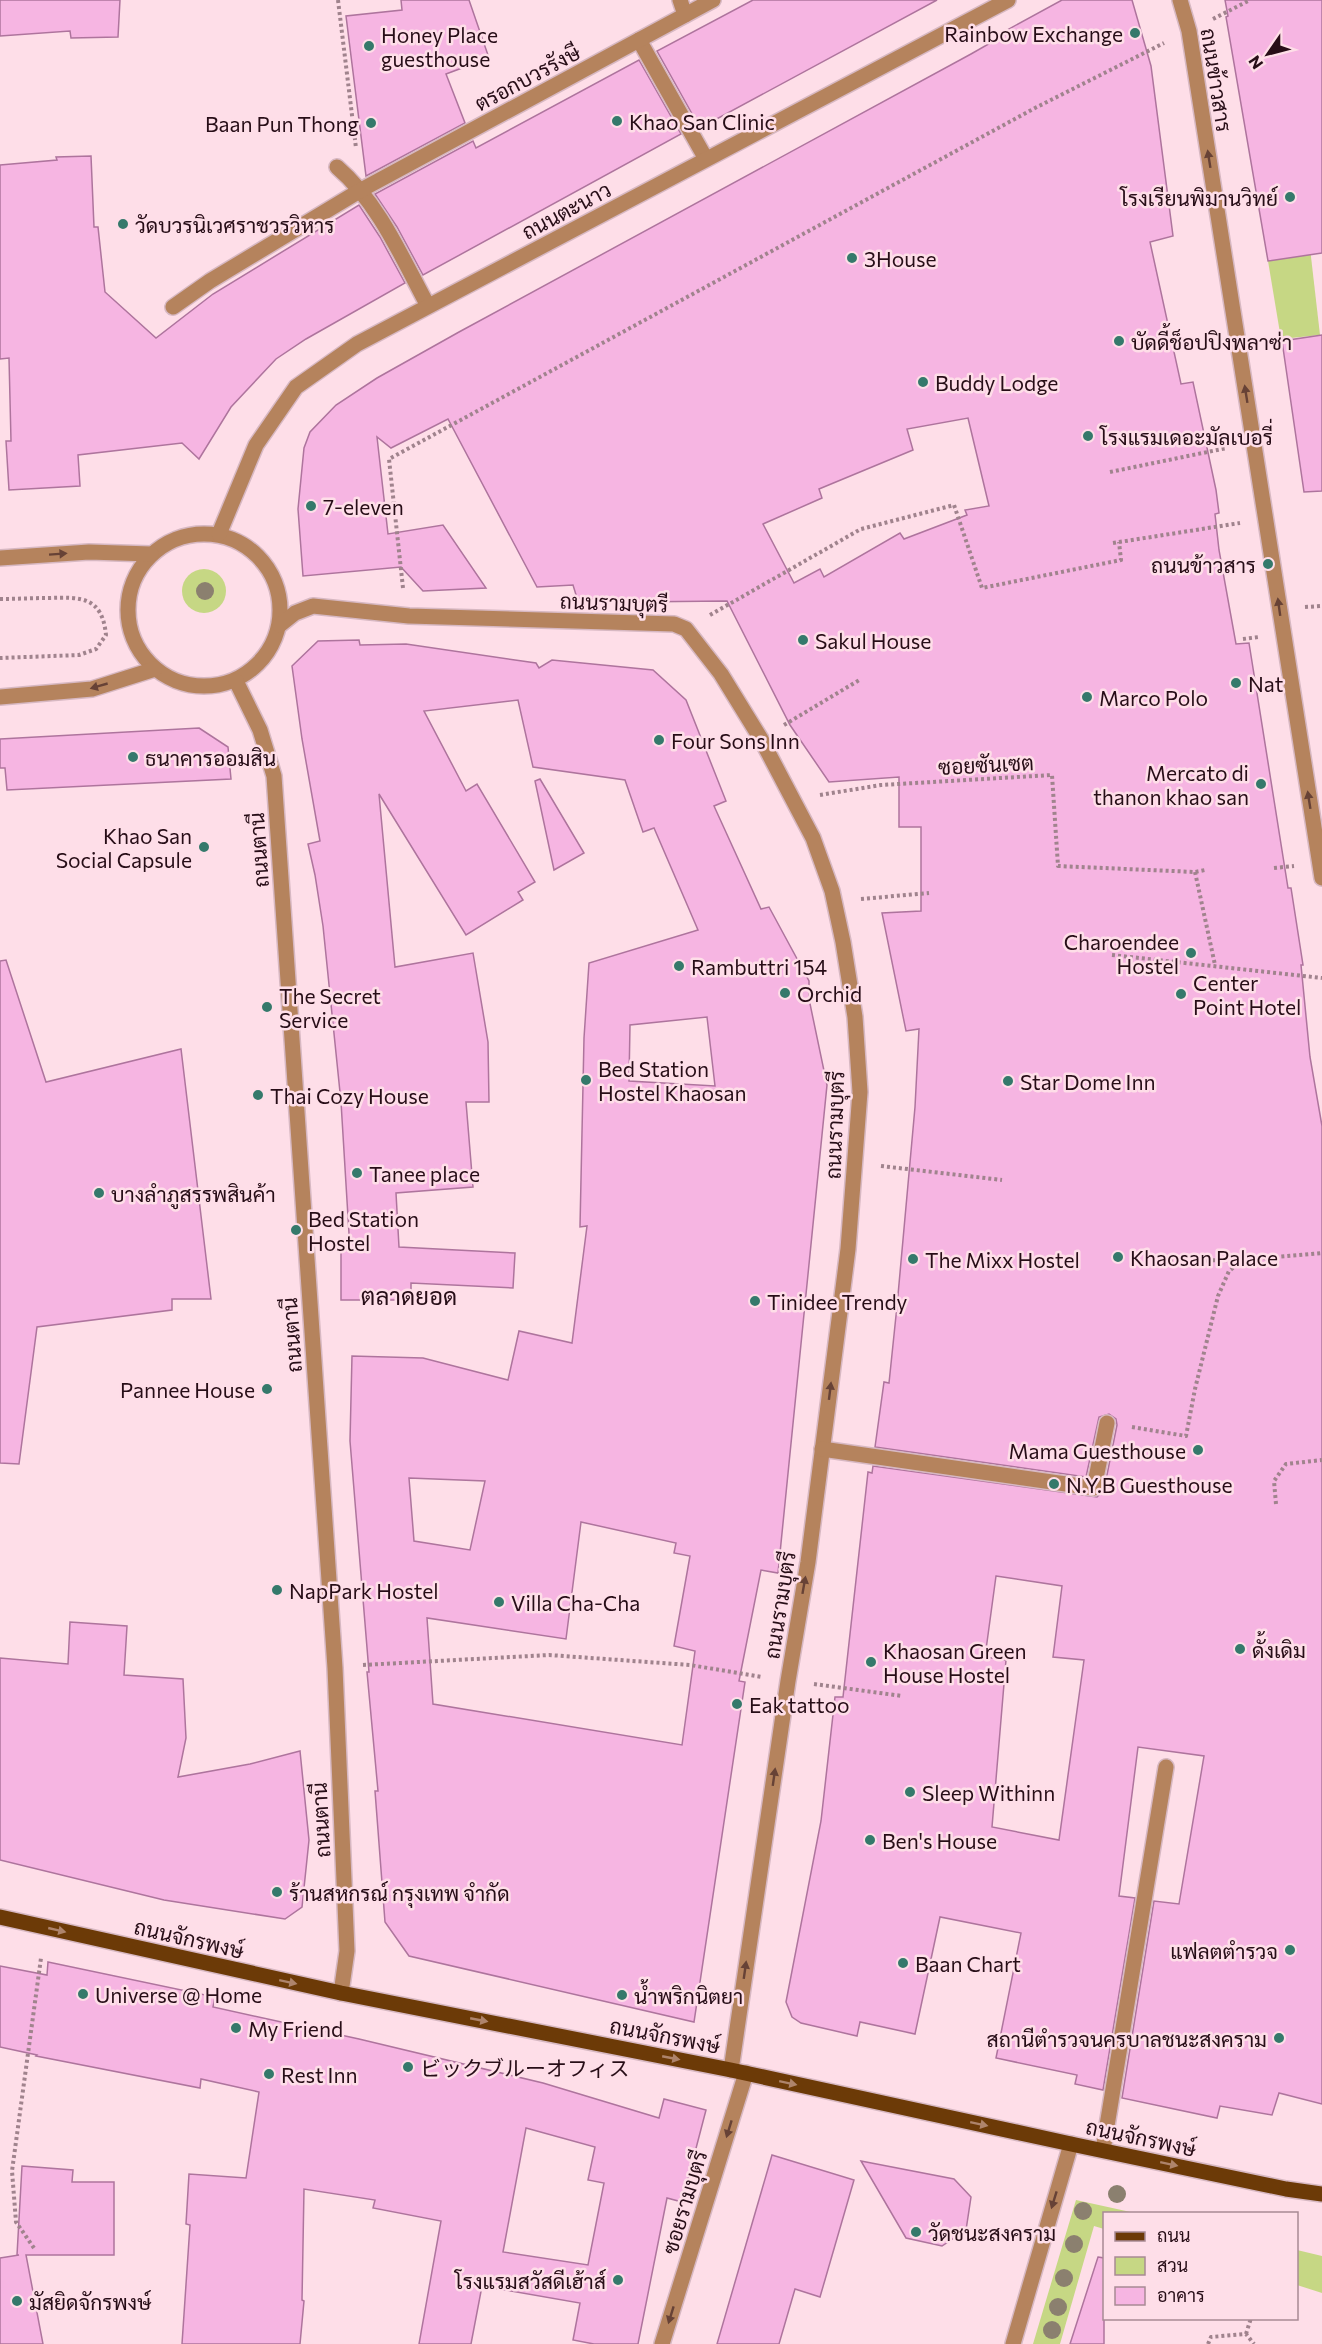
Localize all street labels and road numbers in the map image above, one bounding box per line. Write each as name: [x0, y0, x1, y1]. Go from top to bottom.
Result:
street label: ถนนข้าวสาร: [1196, 26, 1238, 134]
street label: ตรอกบวรรังษี: [470, 38, 585, 115]
street label: ถนนตะนาว: [517, 176, 615, 244]
street label: ถนนรามบุตรี: [559, 588, 669, 619]
street label: ซอยซันเซต: [938, 749, 1034, 779]
street label: ถนนตานี: [243, 812, 273, 888]
street label: ถนนรามบุตรี: [820, 1070, 851, 1180]
street label: ถนนตานี: [276, 1297, 306, 1373]
street label: ถนนรามบุตรี: [758, 1549, 803, 1661]
street label: ถนนตานี: [306, 1782, 334, 1858]
street label: ถนนจักรพงษ์: [132, 1913, 247, 1963]
street label: ถนนจักรพงษ์: [608, 2012, 723, 2058]
street label: ถนนจักรพงษ์: [1084, 2113, 1199, 2161]
street label: ซอยรามบุตรี: [656, 2147, 714, 2258]

